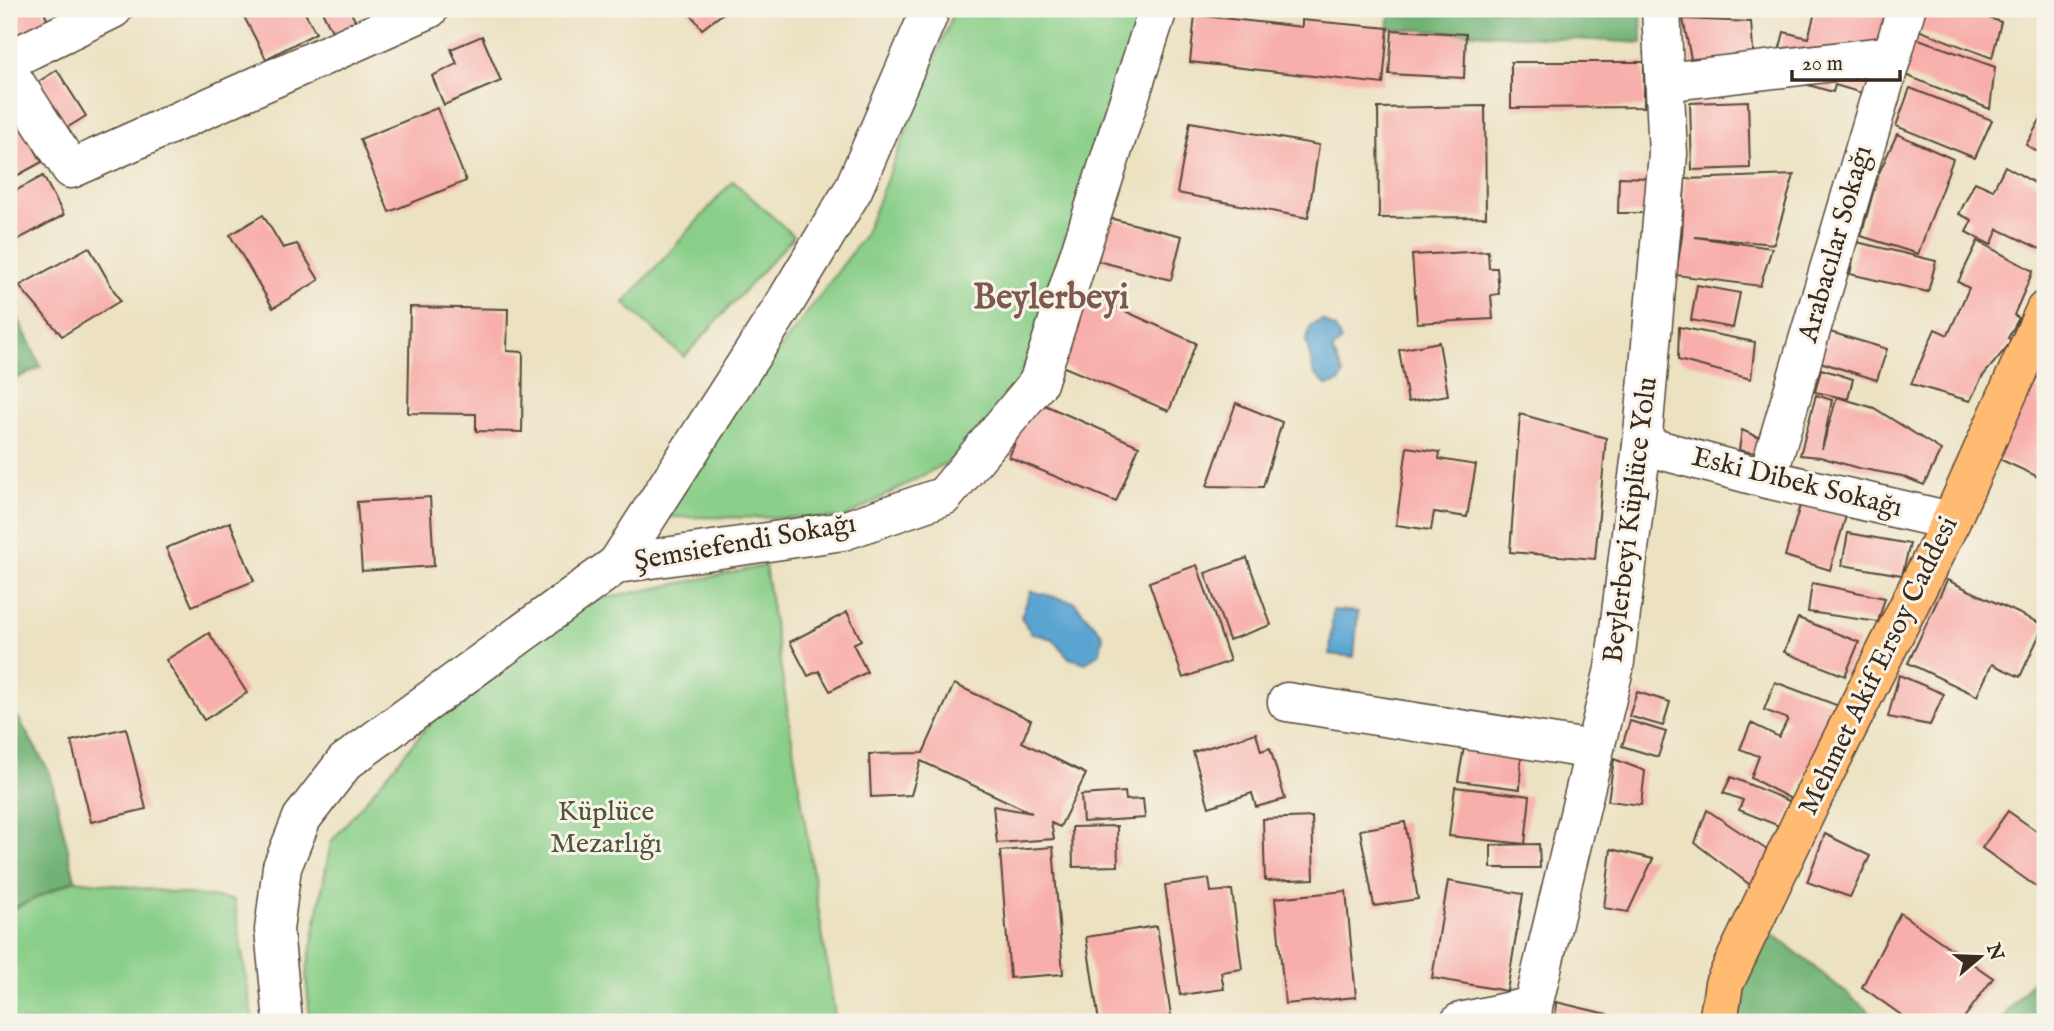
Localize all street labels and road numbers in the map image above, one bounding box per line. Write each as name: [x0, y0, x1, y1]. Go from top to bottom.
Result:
street label: Arabacılar Sokağı: [1791, 142, 1881, 347]
street label: Beylerbeyi Küplüce Yolu: [1596, 375, 1666, 665]
street label: Eski Dibek Sokağı: [1688, 440, 1906, 526]
street label: Şemsiefendi Sokağı: [631, 506, 859, 580]
street label: Mehmet Akif Ersoy Caddesi: [1791, 511, 1967, 821]

